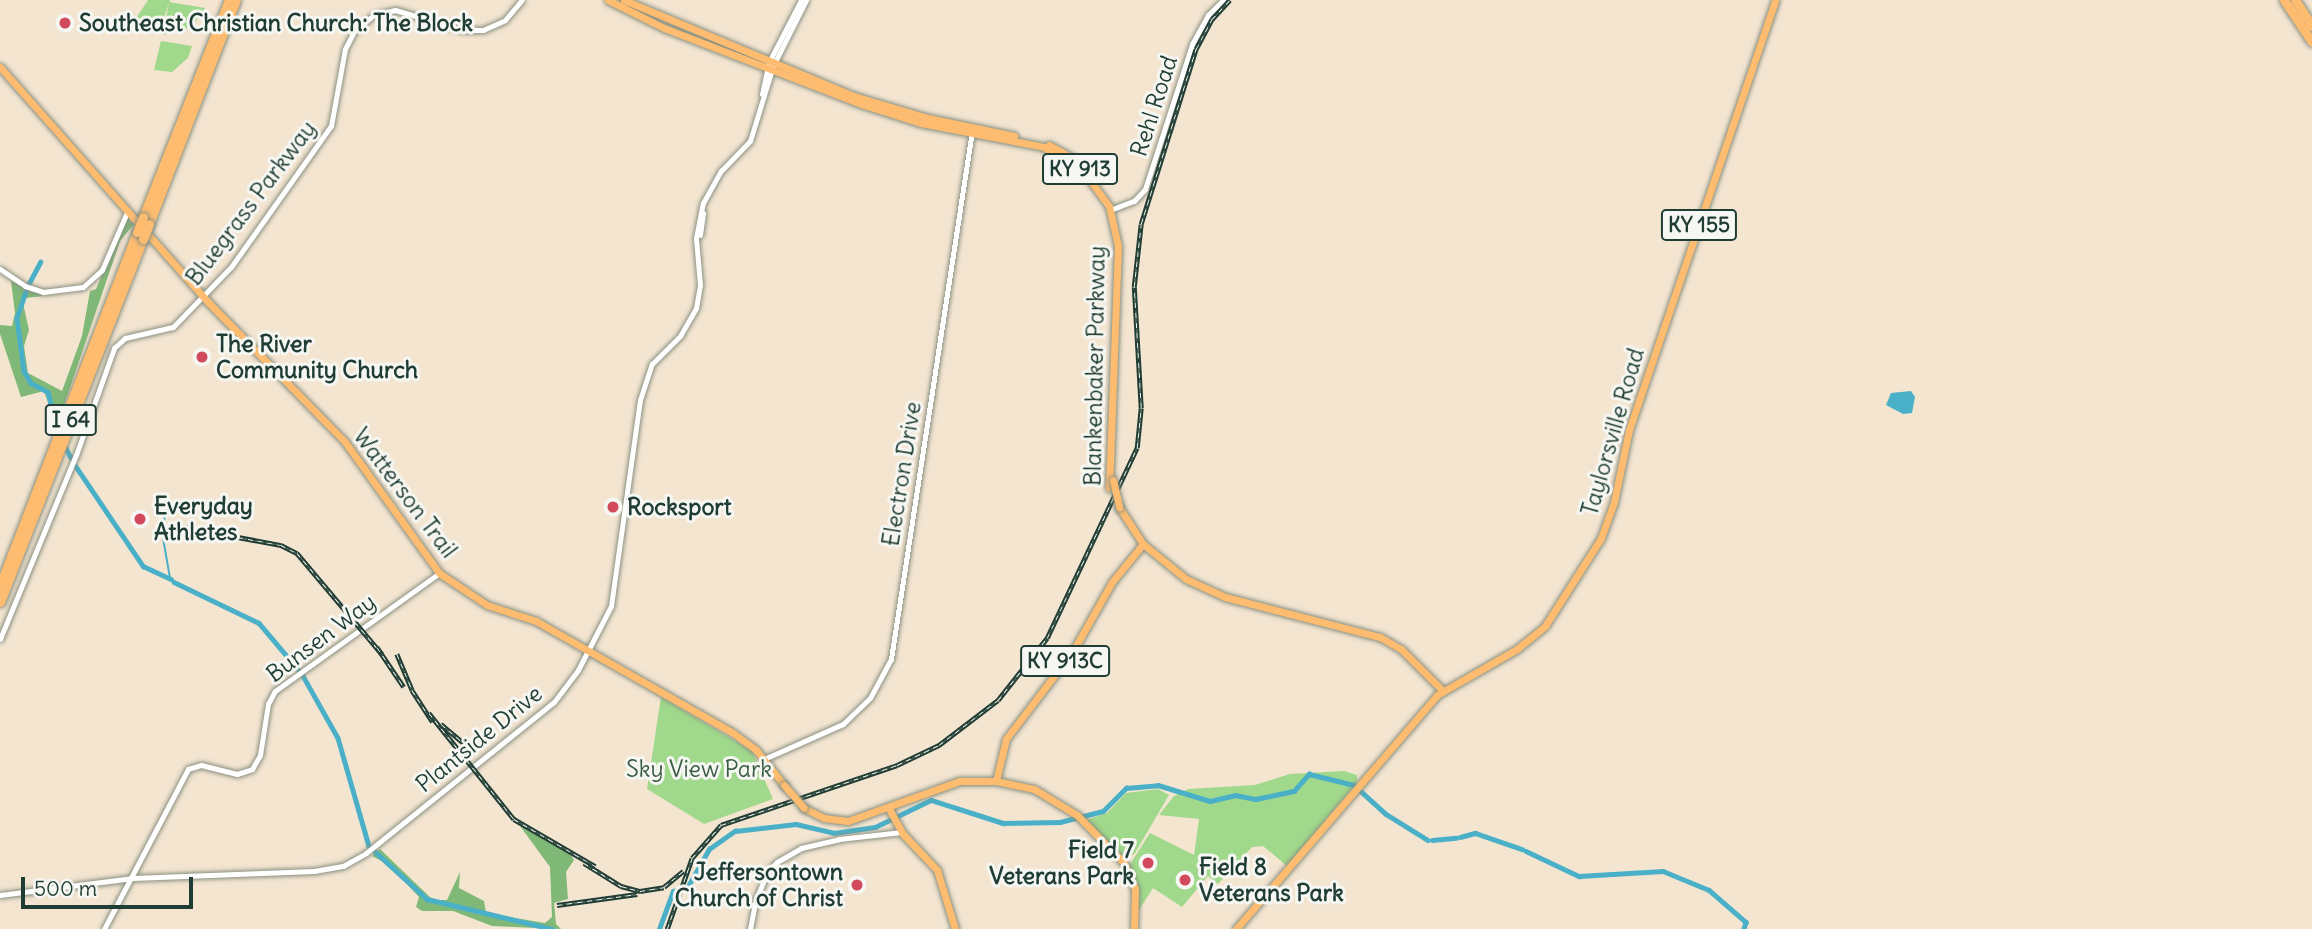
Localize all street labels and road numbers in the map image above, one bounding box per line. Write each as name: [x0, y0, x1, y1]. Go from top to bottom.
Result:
street label: Rehl Road: [1125, 52, 1183, 160]
street label: Bluegrass Parkway: [180, 115, 322, 291]
road number: KY 913: [1042, 152, 1118, 186]
road number: KY 155: [1660, 208, 1738, 243]
street label: Blankenbaker Parkway: [1079, 246, 1111, 486]
street label: Taylorsville Road: [1576, 345, 1650, 519]
street label: Electron Drive: [877, 400, 927, 548]
road number: I 64: [45, 402, 97, 438]
street label: Watterson Trail: [347, 423, 463, 563]
street label: Bunsen Way: [261, 588, 381, 688]
road number: KY 913C: [1020, 644, 1110, 678]
street label: Plantside Drive: [410, 680, 548, 798]

